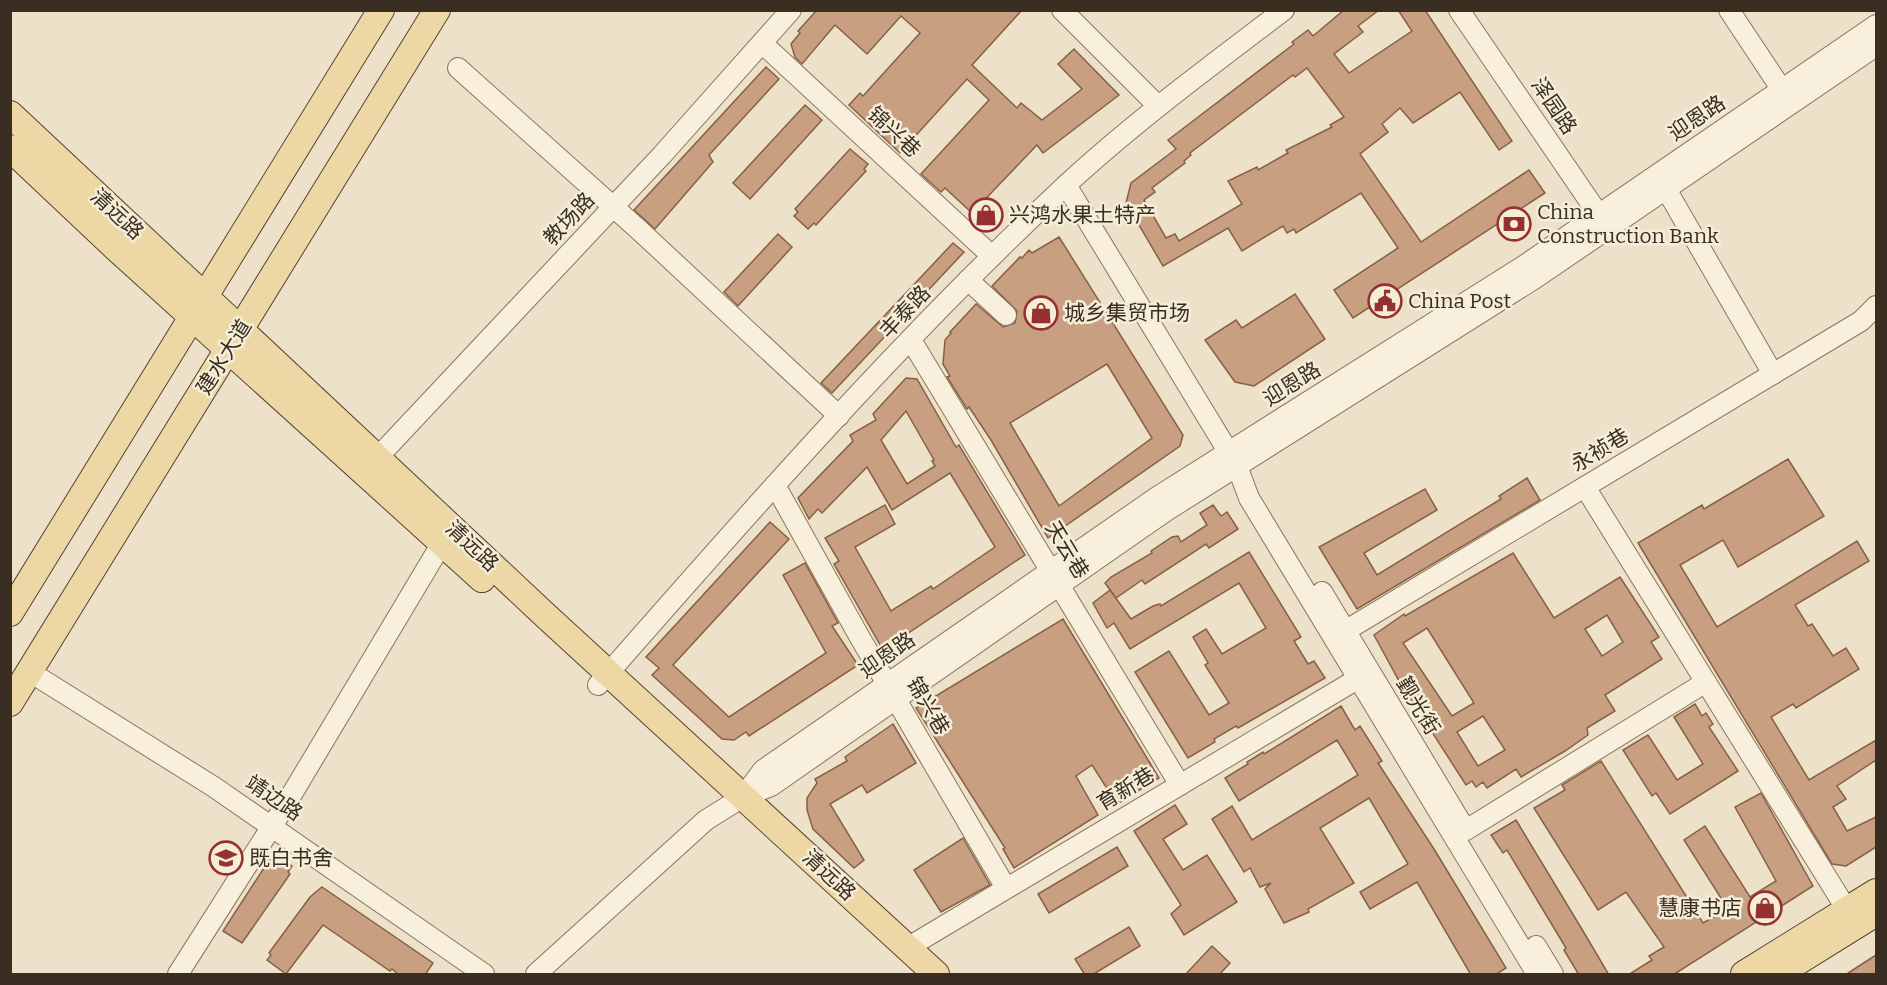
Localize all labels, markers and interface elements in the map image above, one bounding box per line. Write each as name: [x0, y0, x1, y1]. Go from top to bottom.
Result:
street label: 泽园路: [1526, 73, 1582, 139]
street label: 迎恩路: [1664, 90, 1730, 146]
street label: 锦兴巷: [862, 101, 926, 163]
street label: 清远路: [85, 183, 149, 245]
street label: 教场路: [538, 187, 600, 251]
shop icon: 兴鸿水果土特产: [968, 197, 1004, 233]
place label: China Construction Bank: [1537, 199, 1719, 249]
place label: 兴鸿水果土特产: [1009, 202, 1156, 228]
bank icon: China Construction Bank: [1496, 206, 1532, 242]
street label: 丰泰路: [874, 280, 936, 344]
public building icon: China Post: [1367, 283, 1403, 319]
place label: China Post: [1408, 288, 1512, 314]
shop icon: 城乡集贸市场: [1023, 295, 1059, 331]
place label: 城乡集贸市场: [1064, 300, 1190, 326]
street label: 建水大道: [191, 314, 257, 400]
street label: 迎恩路: [1258, 356, 1326, 412]
street label: 永祯巷: [1566, 423, 1634, 477]
street label: 清远路: [440, 515, 504, 577]
street label: 天云巷: [1040, 516, 1094, 584]
street label: 迎恩路: [854, 626, 920, 684]
street label: 锦兴巷: [901, 672, 955, 740]
street label: 觐光街: [1391, 672, 1445, 740]
street label: 育新巷: [1092, 762, 1160, 816]
street label: 靖边路: [241, 770, 307, 826]
school or university icon: 既白书舍: [208, 840, 244, 876]
street label: 清远路: [797, 844, 861, 906]
place label: 既白书舍: [249, 845, 333, 871]
shop icon: 慧康书店: [1747, 890, 1783, 926]
place label: 慧康书店: [1658, 895, 1742, 921]

